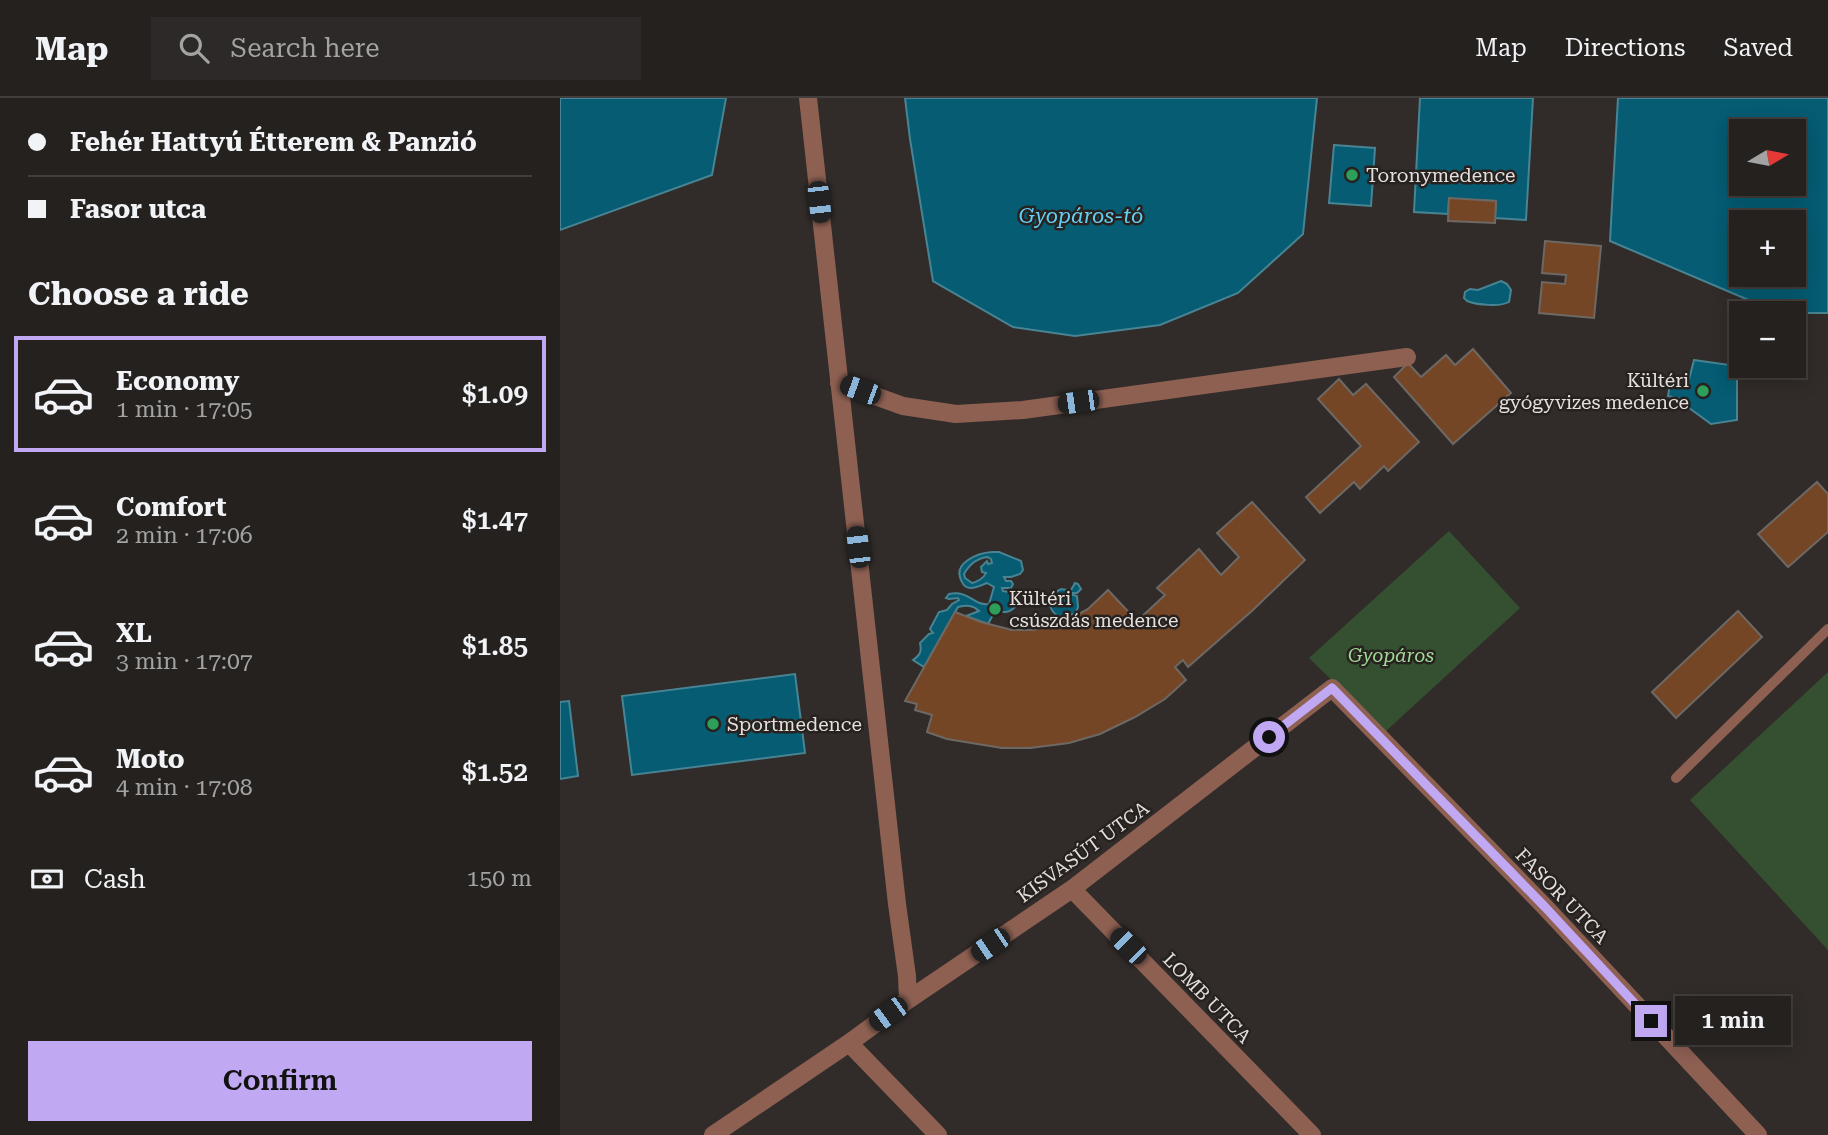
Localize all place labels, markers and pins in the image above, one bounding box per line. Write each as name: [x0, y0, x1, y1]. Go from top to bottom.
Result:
place label: Toronymedence: [1366, 164, 1516, 187]
marker: Toronymedence: [1344, 167, 1360, 183]
place label: Kültéri gyógyvizes medence: [1499, 369, 1689, 414]
marker: Kültéri gyógyvizes medence: [1695, 383, 1711, 399]
place label: Kültéri csúszdás medence: [1009, 587, 1178, 632]
marker: Kültéri csúszdás medence: [987, 601, 1003, 617]
place label: Sportmedence: [727, 713, 862, 736]
marker: Sportmedence: [705, 716, 721, 732]

